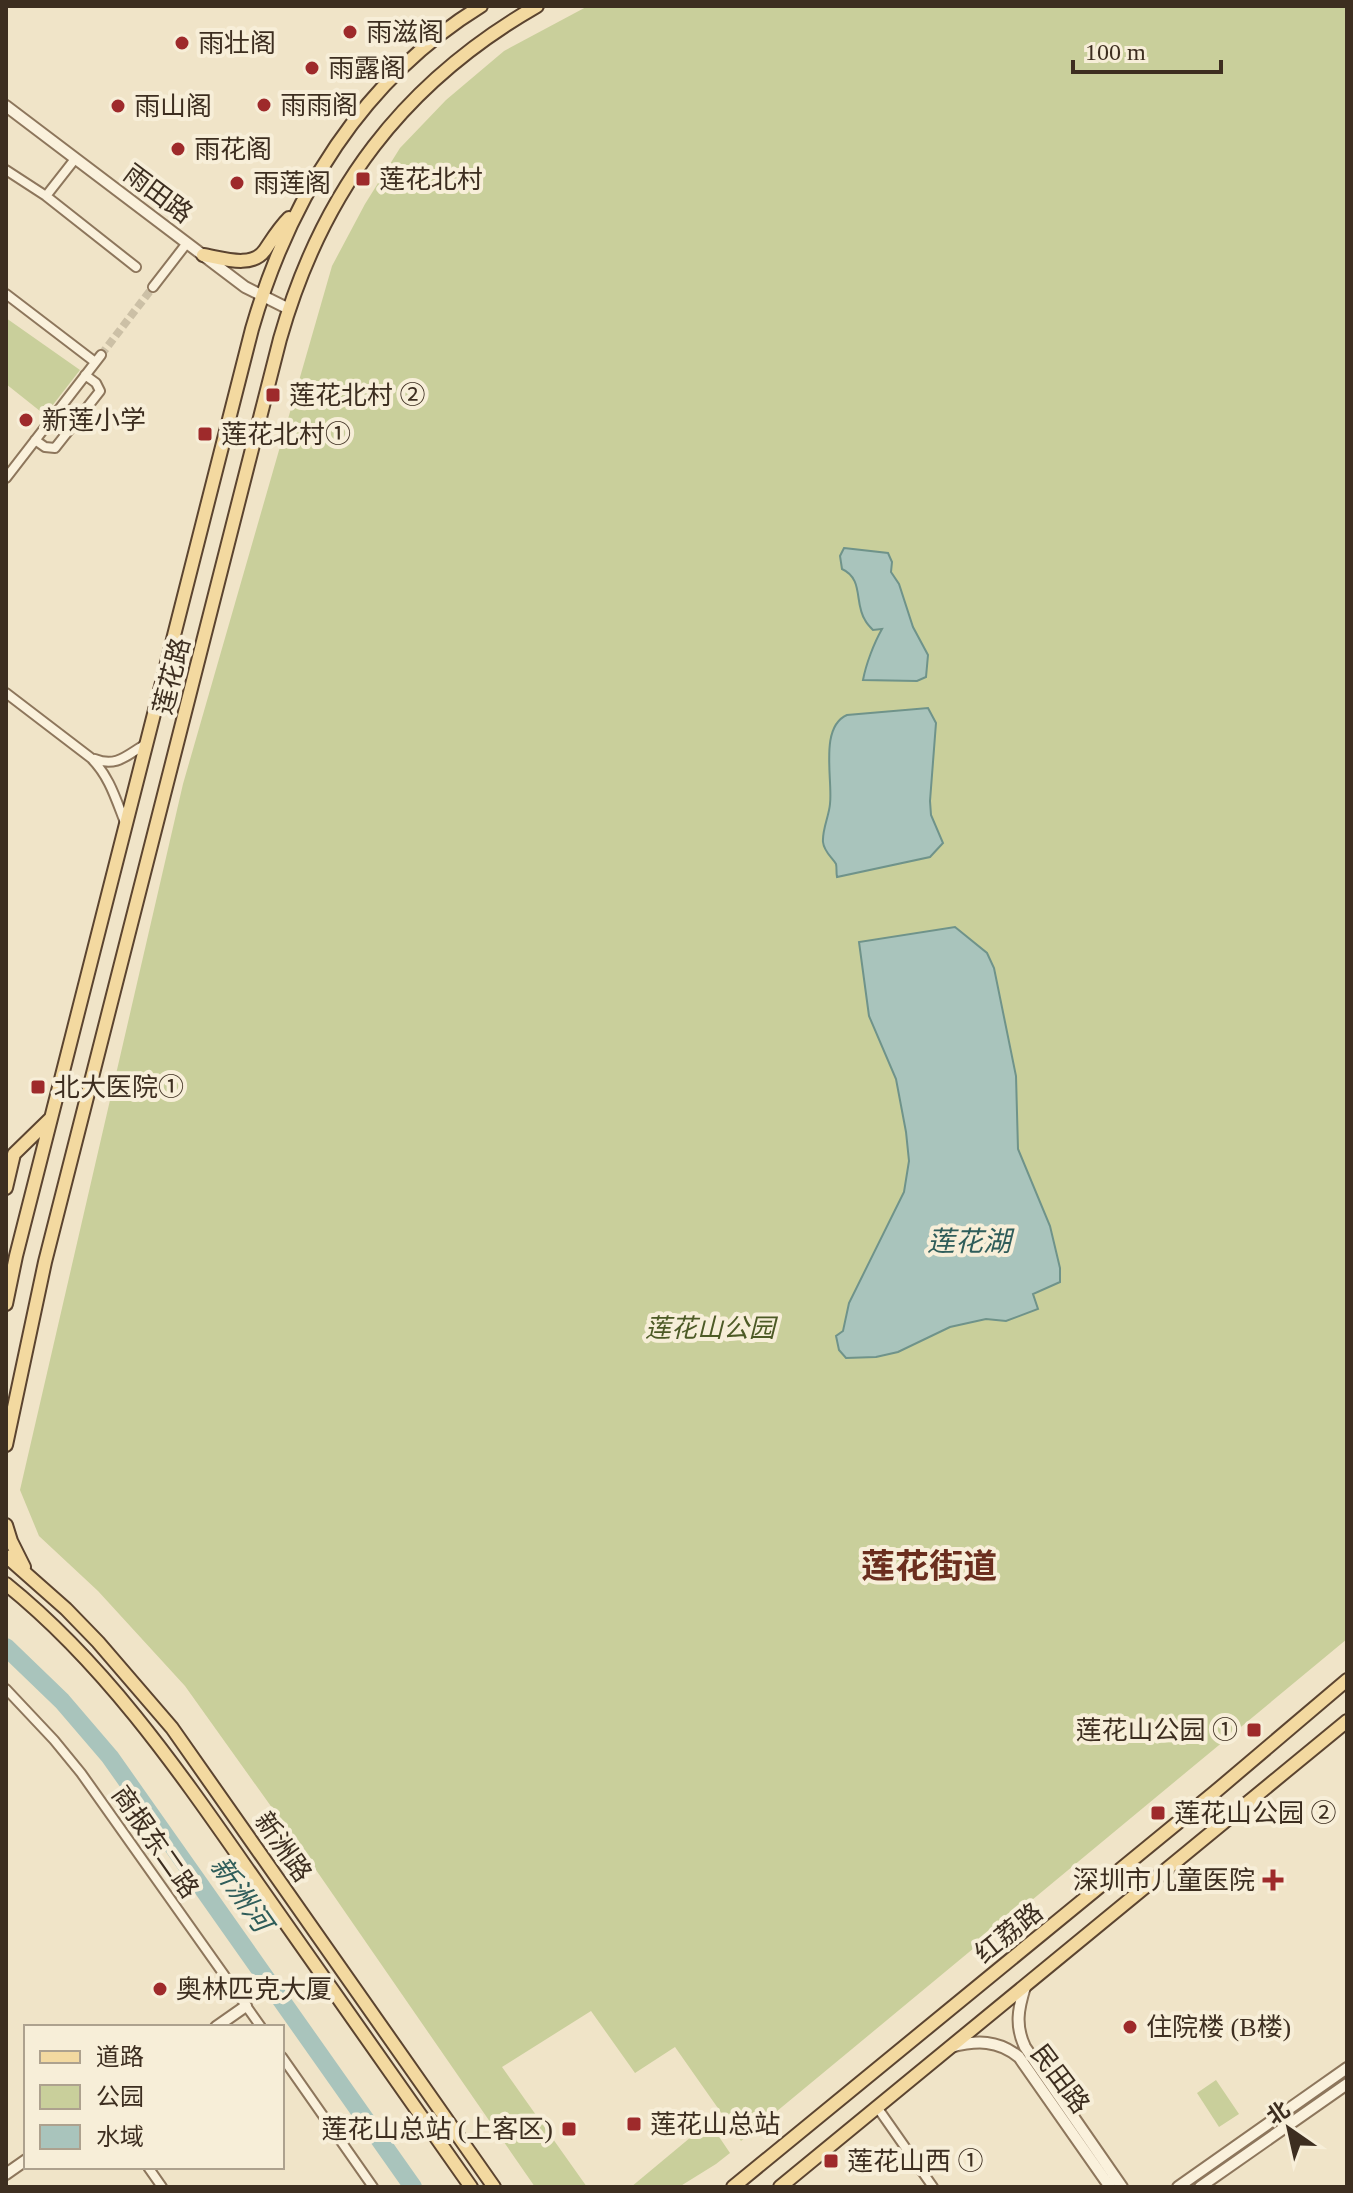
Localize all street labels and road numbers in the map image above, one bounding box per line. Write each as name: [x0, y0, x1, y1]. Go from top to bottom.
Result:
street label: 雨田路: [118, 159, 198, 229]
street label: 莲花路: [148, 635, 196, 717]
street label: 商报东二路: [106, 1780, 204, 1904]
street label: 新洲路: [249, 1807, 317, 1887]
street label: 红荔路: [970, 1897, 1048, 1969]
street label: 民田路: [1025, 2039, 1095, 2119]

